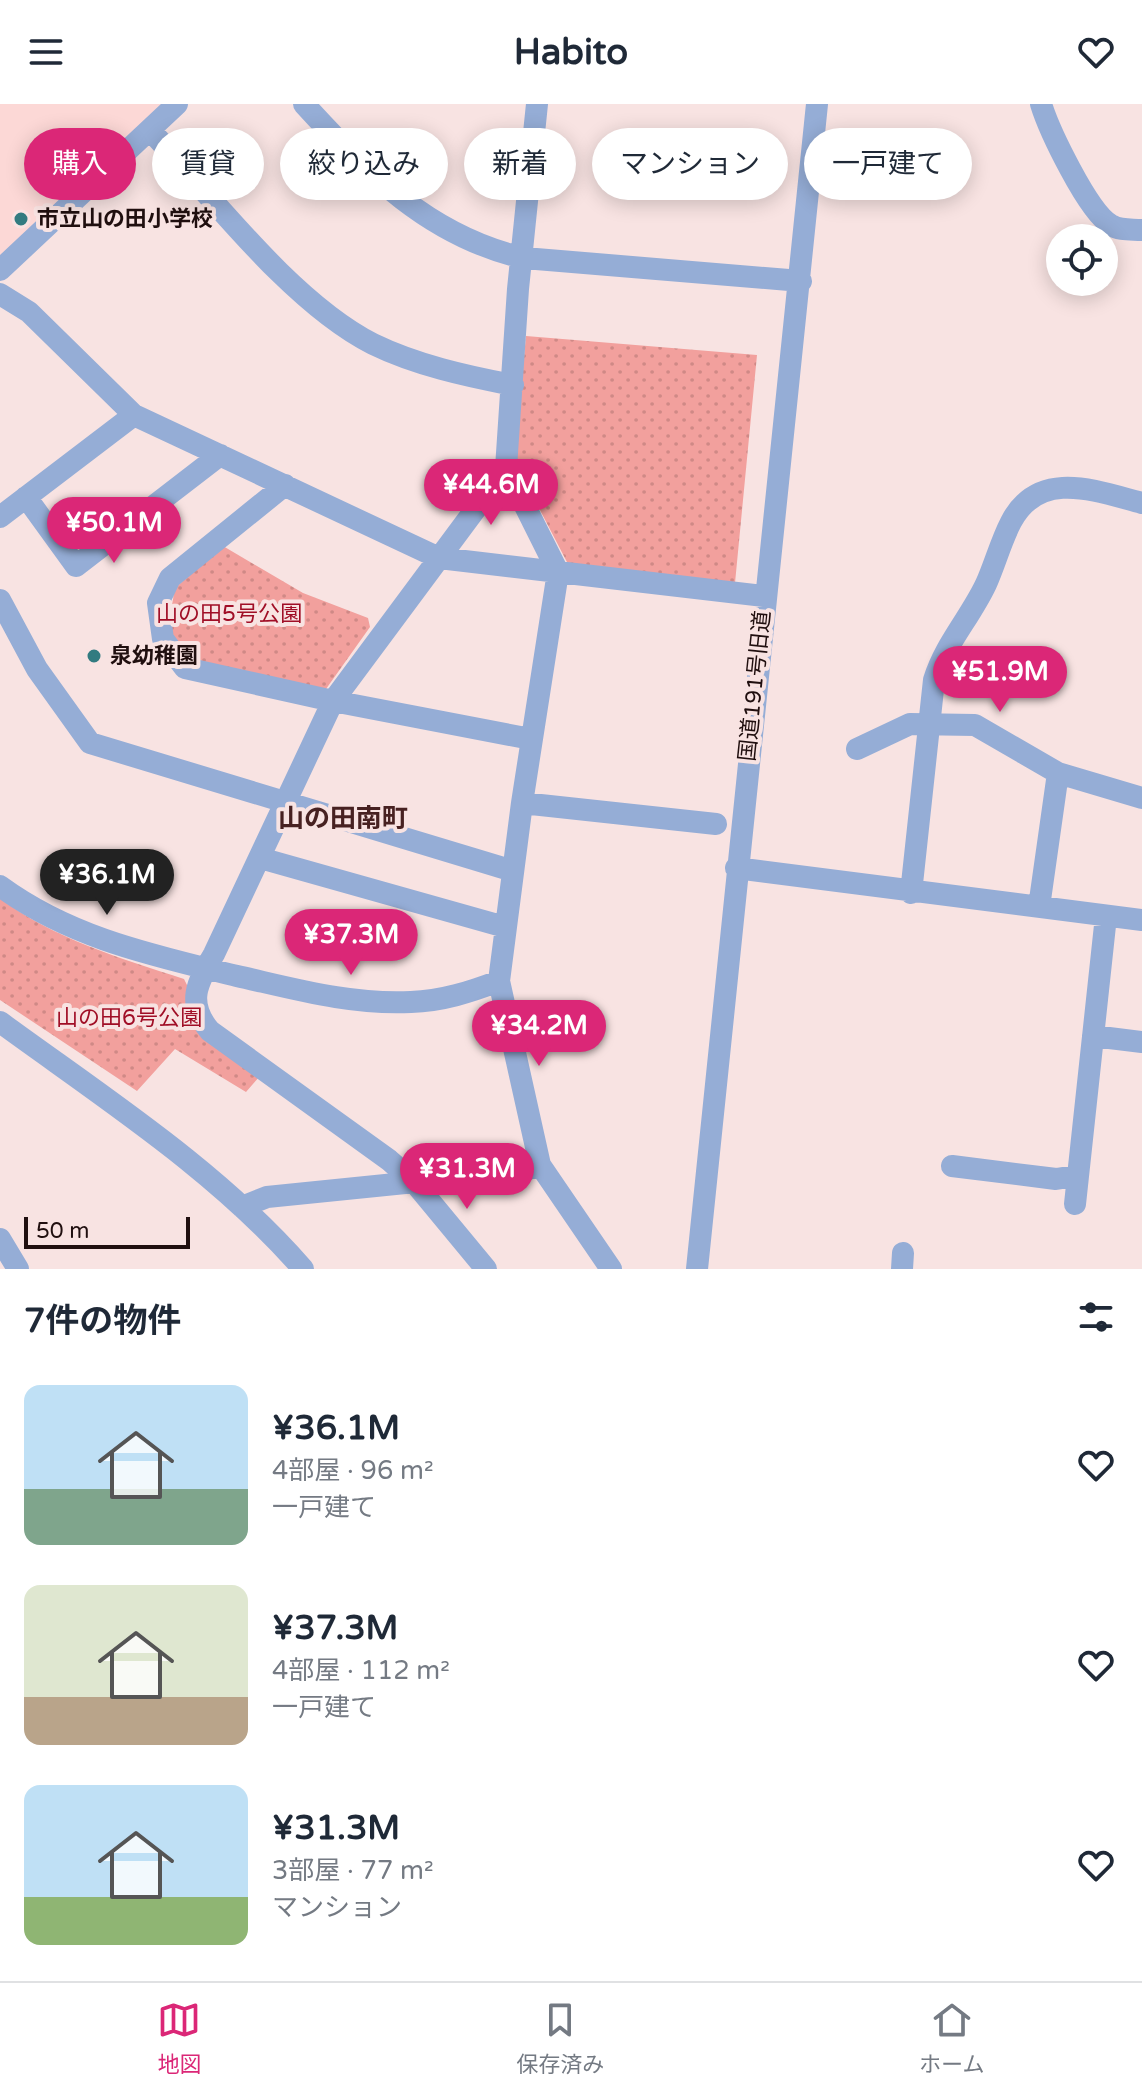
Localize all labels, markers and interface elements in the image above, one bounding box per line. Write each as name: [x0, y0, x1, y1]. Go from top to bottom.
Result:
icon: menu: [24, 30, 68, 74]
icon: heart: [1074, 30, 1118, 74]
text: Habito: [514, 31, 628, 74]
chip: 購入: [24, 128, 136, 200]
chip: 賃貸: [152, 128, 264, 200]
chip: 絞り込み: [280, 128, 448, 200]
chip: 新着: [464, 128, 576, 200]
chip: マンション: [592, 128, 788, 200]
chip: 一戸建て: [804, 128, 972, 200]
place label: 市立山の田小学校: [37, 206, 213, 232]
marker: 市立山の田小学校: [12, 210, 30, 228]
map controls: [1046, 224, 1118, 296]
button: locate: [1046, 224, 1118, 296]
pin: ¥44.6M: [426, 459, 556, 527]
text: ¥44.6M: [442, 469, 540, 500]
pin: ¥50.1M: [49, 497, 179, 565]
text: ¥50.1M: [65, 507, 163, 538]
park label: 山の田5号公園: [156, 601, 302, 627]
street label: 国道191号旧道: [734, 609, 776, 763]
place label: 泉幼稚園: [110, 643, 198, 669]
pin: ¥51.9M: [935, 646, 1065, 714]
marker: 泉幼稚園: [85, 647, 103, 665]
text: ¥51.9M: [951, 656, 1049, 687]
district label: 山の田南町: [278, 803, 408, 834]
pin: ¥36.1M: [42, 849, 172, 917]
text: ¥36.1M: [58, 859, 156, 890]
pin: ¥37.3M: [286, 909, 416, 977]
text: ¥37.3M: [303, 919, 399, 950]
pin: ¥34.2M: [474, 1000, 604, 1068]
park label: 山の田6号公園: [56, 1005, 202, 1031]
text: ¥34.2M: [490, 1010, 588, 1041]
pin: ¥31.3M: [402, 1143, 532, 1211]
text: ¥31.3M: [418, 1153, 516, 1184]
scale bar: [24, 1213, 190, 1249]
text: 50 m: [36, 1218, 90, 1244]
icon: filters: [1074, 1295, 1118, 1339]
text: 7件の物件: [24, 1301, 181, 1342]
text: ¥36.1M: [272, 1408, 400, 1449]
icon: home: [88, 1417, 184, 1513]
icon: heart: [1074, 1443, 1118, 1487]
text: 4部屋 · 96 m²: [272, 1455, 434, 1486]
text: 一戸建て: [272, 1492, 376, 1523]
text: ¥37.3M: [272, 1608, 398, 1649]
icon: home: [88, 1617, 184, 1713]
icon: heart: [1074, 1643, 1118, 1687]
text: 4部屋 · 112 m²: [272, 1655, 450, 1686]
text: 一戸建て: [272, 1692, 376, 1723]
text: ¥31.3M: [272, 1808, 400, 1849]
icon: home: [88, 1817, 184, 1913]
icon: heart: [1074, 1843, 1118, 1887]
text: 3部屋 · 77 m²: [272, 1855, 434, 1886]
text: マンション: [272, 1892, 402, 1923]
tab: 地図: [157, 1998, 201, 2078]
tab: 保存済み: [516, 1998, 604, 2078]
tab: ホーム: [919, 1998, 985, 2078]

